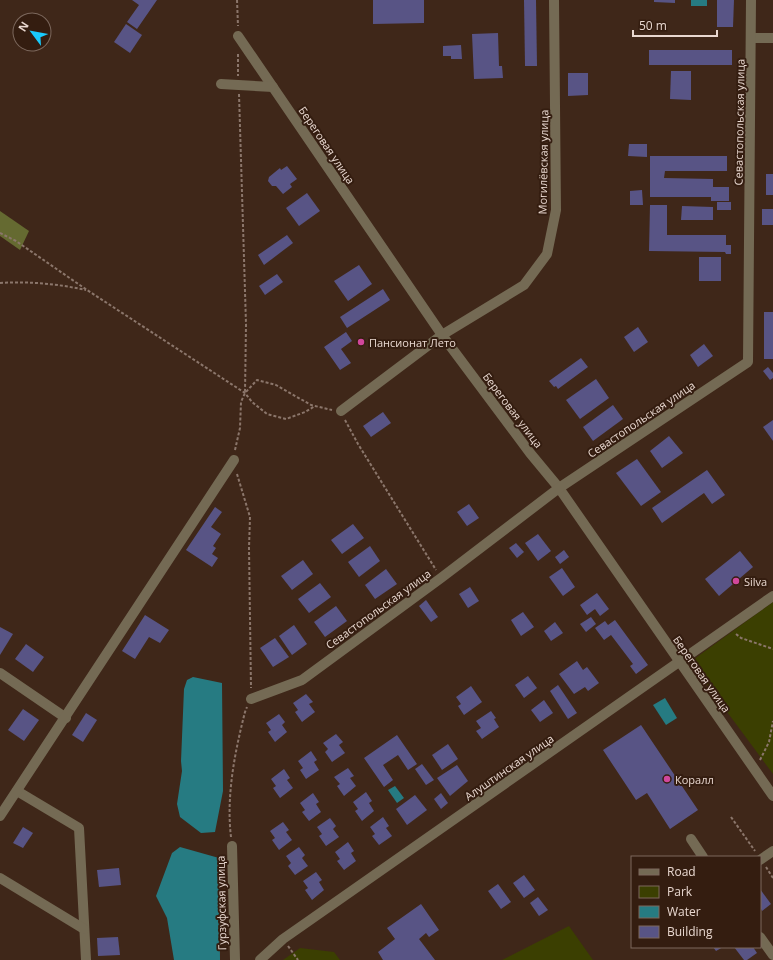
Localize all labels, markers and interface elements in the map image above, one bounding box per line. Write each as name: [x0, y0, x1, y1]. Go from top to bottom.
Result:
north arrow: [12, 12, 52, 52]
scale bar: [633, 12, 717, 38]
text: 50 m: [639, 17, 667, 34]
text: N: [14, 19, 32, 34]
street label: Севастопольская улица: [730, 59, 748, 185]
street label: Береговая улица: [296, 103, 358, 187]
street label: Могилёвская улица: [535, 109, 551, 215]
place label: Пансионат Лето: [369, 335, 456, 350]
marker: Пансионат Лето: [356, 337, 366, 347]
street label: Береговая улица: [480, 369, 546, 451]
street label: Севастопольская улица: [584, 377, 698, 461]
street label: Севастопольская улица: [322, 566, 434, 652]
place label: Silva: [744, 574, 767, 589]
marker: Silva: [731, 576, 741, 586]
street label: Береговая улица: [670, 633, 734, 715]
street label: Алуштинская улица: [461, 731, 557, 803]
place label: Коралл: [675, 772, 714, 787]
marker: Коралл: [662, 774, 672, 784]
street label: Гурзуфская улица: [213, 856, 229, 950]
legend: [631, 856, 761, 948]
text: Road: [667, 863, 696, 880]
text: Park: [667, 883, 693, 900]
text: Water: [667, 903, 701, 920]
text: Building: [667, 923, 713, 940]

